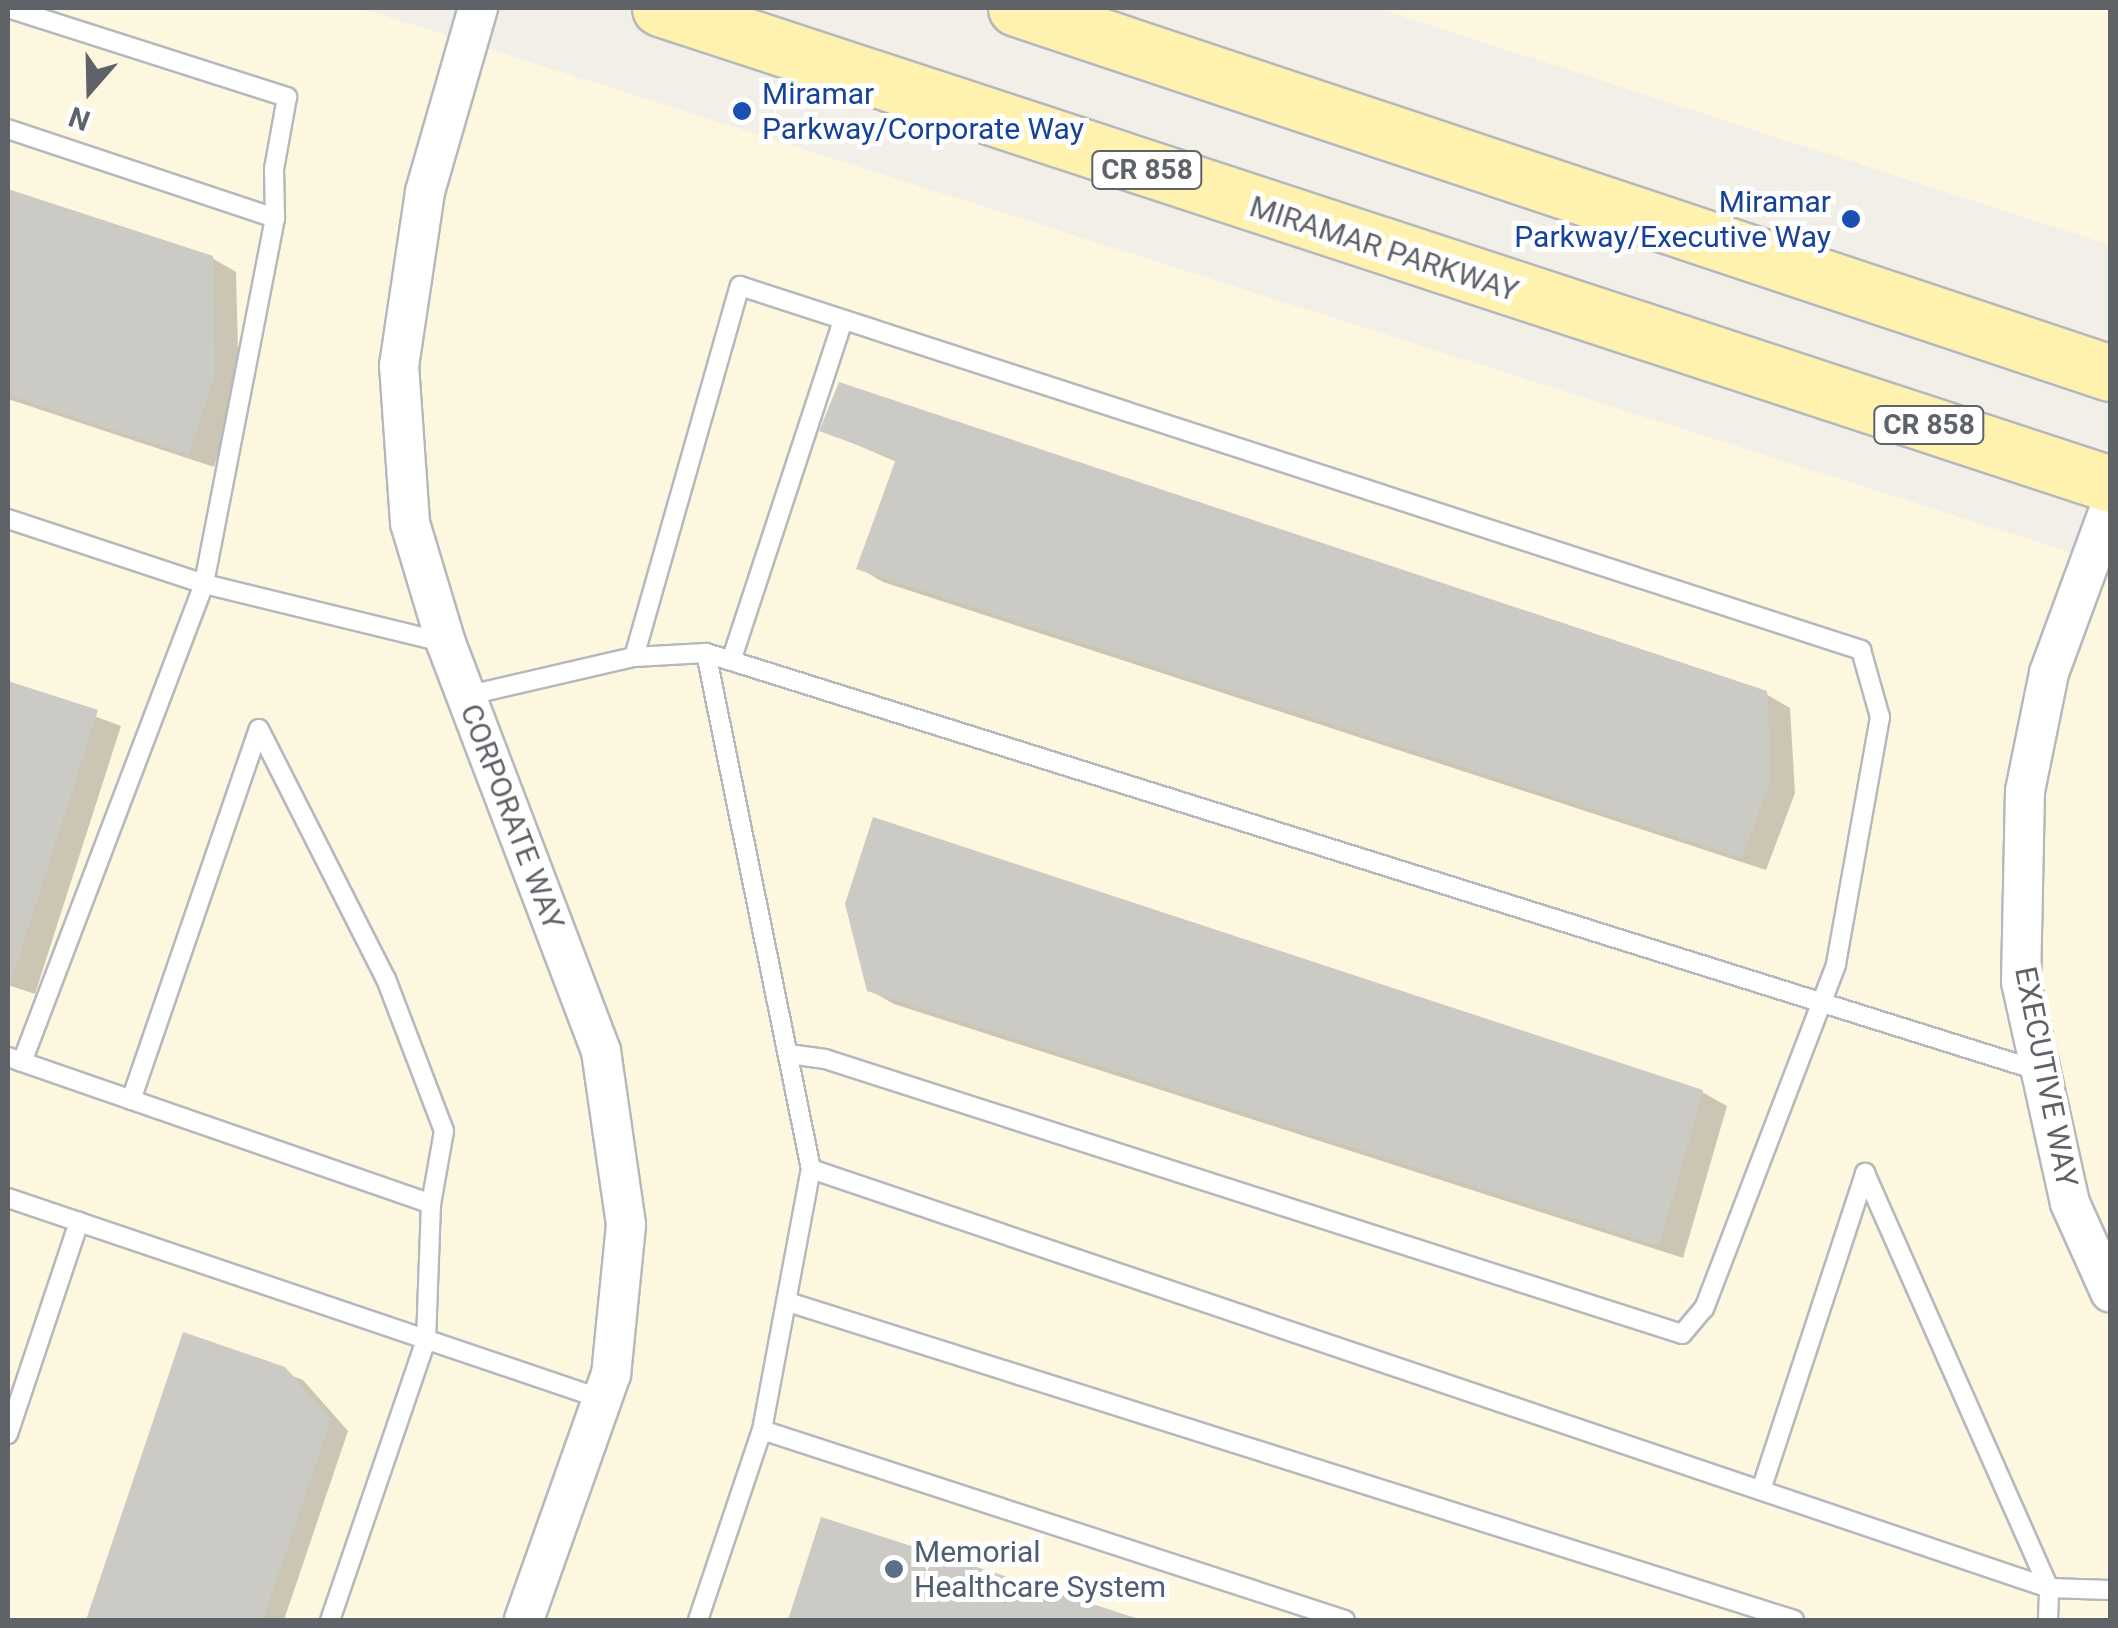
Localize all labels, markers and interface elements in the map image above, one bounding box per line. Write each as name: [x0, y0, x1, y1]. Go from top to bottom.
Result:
north arrow: [40, 40, 140, 140]
place label: Miramar Parkway/Corporate Way: [762, 76, 1084, 146]
text: N: [65, 100, 95, 138]
marker: Miramar Parkway/Corporate Way: [731, 100, 753, 122]
road number: CR 858: [1090, 147, 1204, 193]
place label: Miramar Parkway/Executive Way: [1514, 184, 1831, 254]
street label: MIRAMAR PARKWAY: [1245, 189, 1523, 309]
marker: Miramar Parkway/Executive Way: [1840, 208, 1862, 230]
road number: CR 858: [1872, 402, 1986, 448]
street label: CORPORATE WAY: [452, 699, 572, 935]
street label: EXECUTIVE WAY: [2007, 964, 2085, 1190]
place label: Memorial Healthcare System: [914, 1534, 1166, 1604]
marker: Memorial Healthcare System: [883, 1558, 905, 1580]

